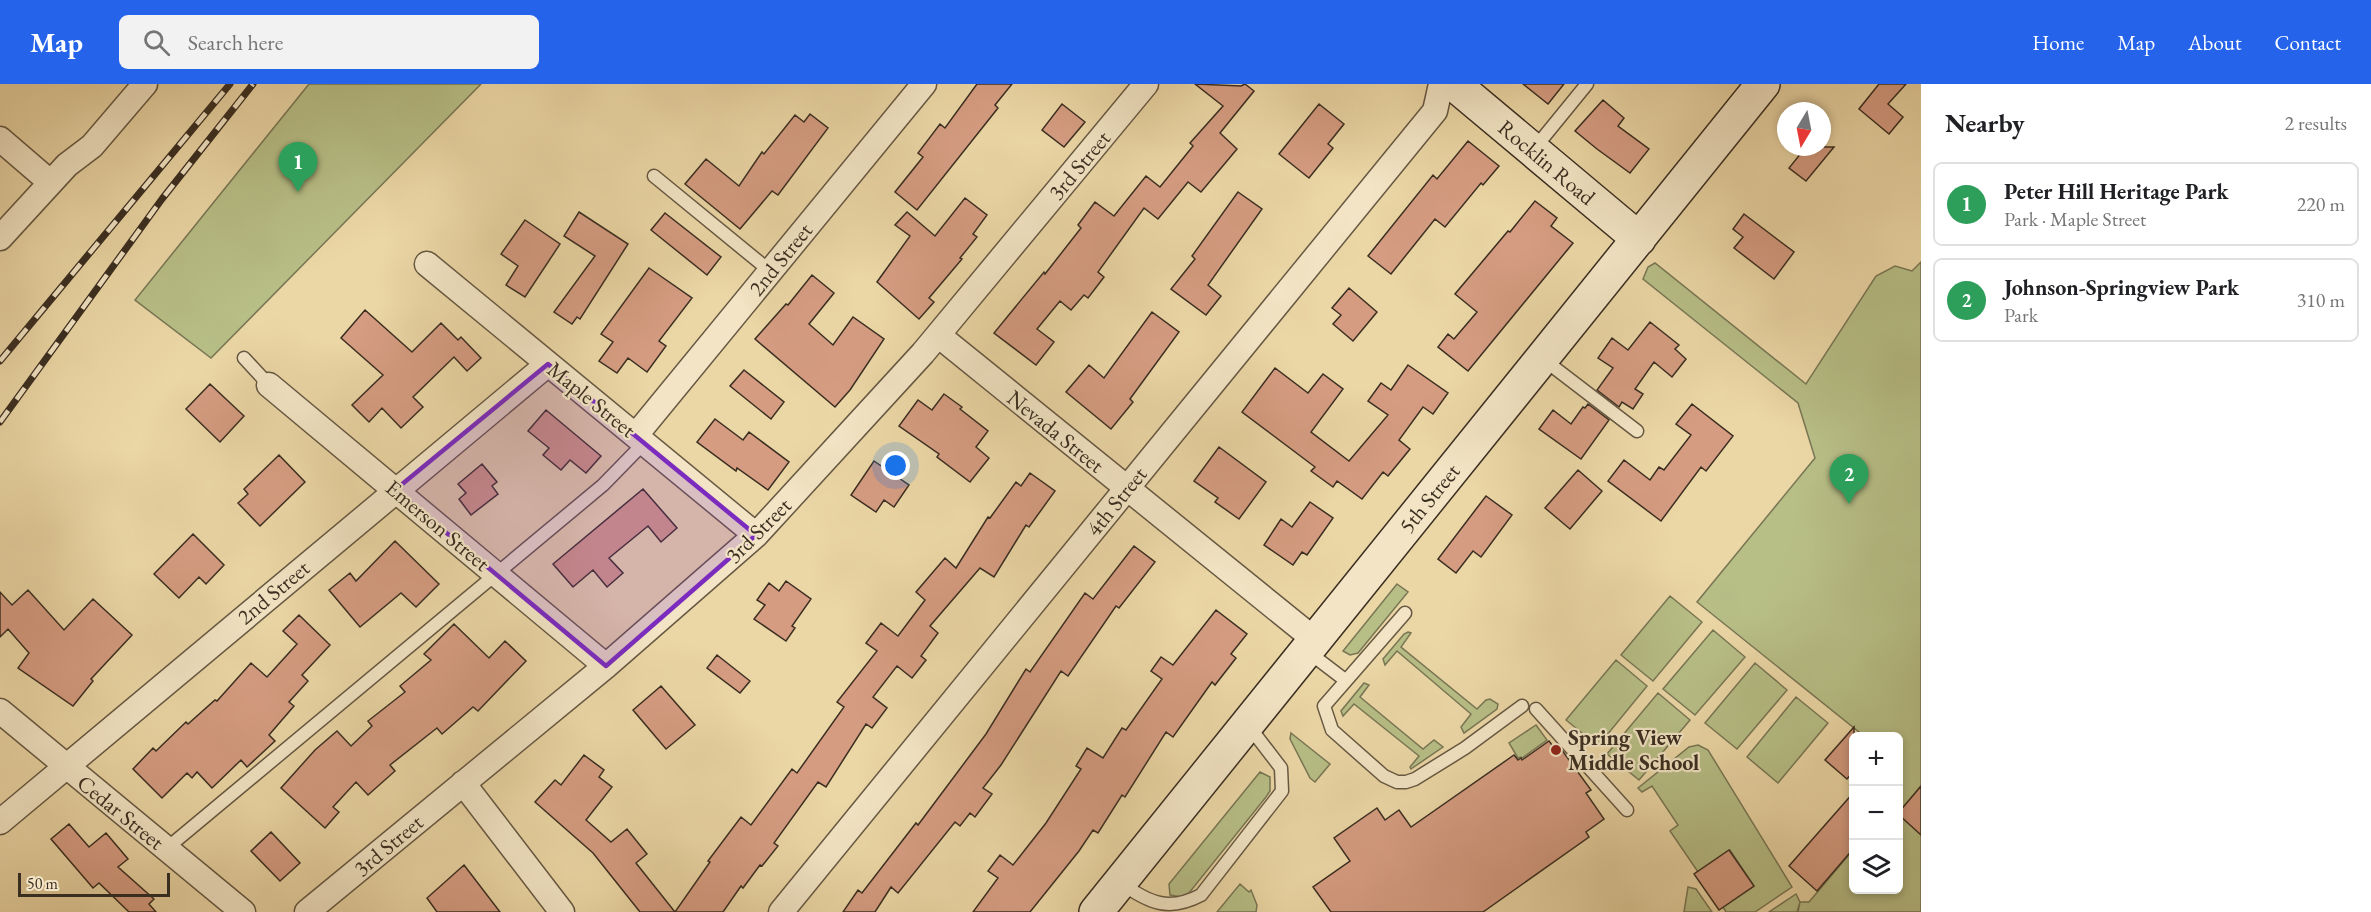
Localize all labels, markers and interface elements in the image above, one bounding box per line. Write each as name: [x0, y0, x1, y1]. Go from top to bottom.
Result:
search box: [119, 15, 539, 69]
text: Map: [30, 24, 83, 60]
icon: search: [140, 26, 173, 59]
text: Search here: [188, 28, 283, 57]
text: Home: [2032, 29, 2084, 56]
text: Map: [2117, 29, 2155, 56]
text: About: [2188, 29, 2241, 56]
text: Contact: [2274, 29, 2341, 56]
north arrow: [1777, 102, 1831, 156]
text: Nearby: [1945, 106, 2025, 140]
text: 2 results: [2284, 110, 2347, 136]
street label: Rocklin Road: [1492, 113, 1602, 212]
street label: 3rd Street: [1042, 125, 1117, 206]
pin: 1: [278, 142, 318, 192]
text: Peter Hill Heritage Park: [2004, 177, 2229, 206]
text: 1: [1961, 191, 1972, 217]
text: 220 m: [2297, 191, 2345, 217]
text: Park · Maple Street: [2004, 206, 2146, 232]
street label: 2nd Street: [742, 217, 819, 302]
text: Johnson-Springview Park: [2004, 273, 2239, 302]
text: 2: [1961, 287, 1972, 313]
text: 310 m: [2297, 287, 2345, 313]
text: Park: [2004, 302, 2038, 328]
street label: Maple Street: [541, 355, 642, 444]
street label: Nevada Street: [1001, 383, 1110, 479]
your location: [881, 451, 910, 480]
pin: 2: [1830, 454, 1868, 504]
street label: 5th Street: [1392, 457, 1466, 539]
street label: 4th Street: [1079, 460, 1153, 542]
street label: Emerson Street: [379, 473, 496, 578]
street label: 3rd Street: [719, 491, 798, 570]
street label: 2nd Street: [231, 554, 316, 631]
place label: Spring View Middle School: [1568, 723, 1699, 777]
map controls: [1849, 732, 1903, 894]
button: +: [1849, 732, 1903, 786]
marker: Spring View Middle School: [1549, 743, 1563, 757]
street label: Cedar Street: [71, 768, 170, 856]
button: −: [1849, 786, 1903, 840]
street label: 3rd Street: [348, 808, 429, 883]
button: layers: [1849, 840, 1903, 894]
scale bar: [18, 870, 170, 898]
text: 50 m: [27, 873, 58, 894]

